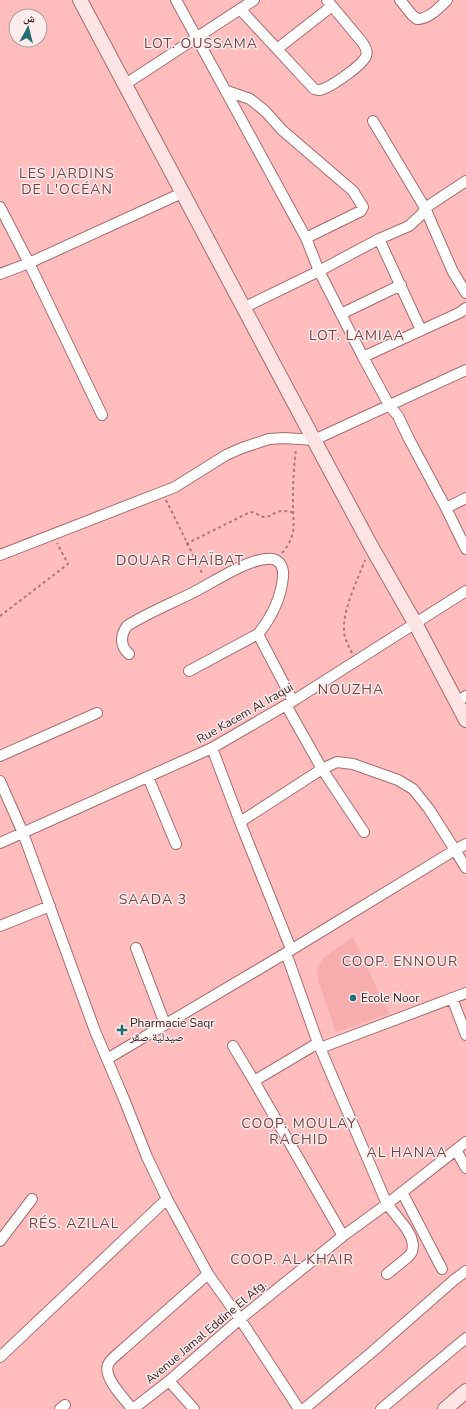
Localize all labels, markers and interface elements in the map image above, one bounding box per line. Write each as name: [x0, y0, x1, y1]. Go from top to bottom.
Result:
north arrow: [8, 8, 48, 48]
text: ش: [22, 10, 36, 27]
district label: LOT. OUSSAMA: [144, 34, 258, 53]
district label: LES JARDINS DE L'OCÉAN: [19, 164, 115, 199]
district label: LOT. LAMIAA: [309, 326, 405, 345]
district label: DOUAR CHAÏBAT: [116, 551, 244, 570]
street label: Rue Kacem Al Iraqui: [194, 679, 296, 747]
district label: NOUZHA: [318, 680, 384, 699]
district label: SAADA 3: [119, 890, 187, 909]
district label: COOP. ENNOUR: [342, 952, 458, 971]
place label: Ecole Noor: [361, 990, 420, 1006]
marker: Ecole Noor: [348, 993, 358, 1003]
place label: Pharmacie Saqr صيدلية صقر: [129, 1015, 215, 1045]
marker: Pharmacie Saqr صيدلية صقر: [117, 1025, 127, 1035]
district label: COOP. MOULAY RACHID: [241, 1114, 357, 1149]
district label: AL HANAA: [366, 1143, 448, 1162]
district label: RÉS. AZILAL: [29, 1214, 119, 1233]
district label: COOP. AL KHAIR: [230, 1250, 354, 1269]
street label: Avenue Jamal Eddine El Afg.: [142, 1277, 270, 1387]

